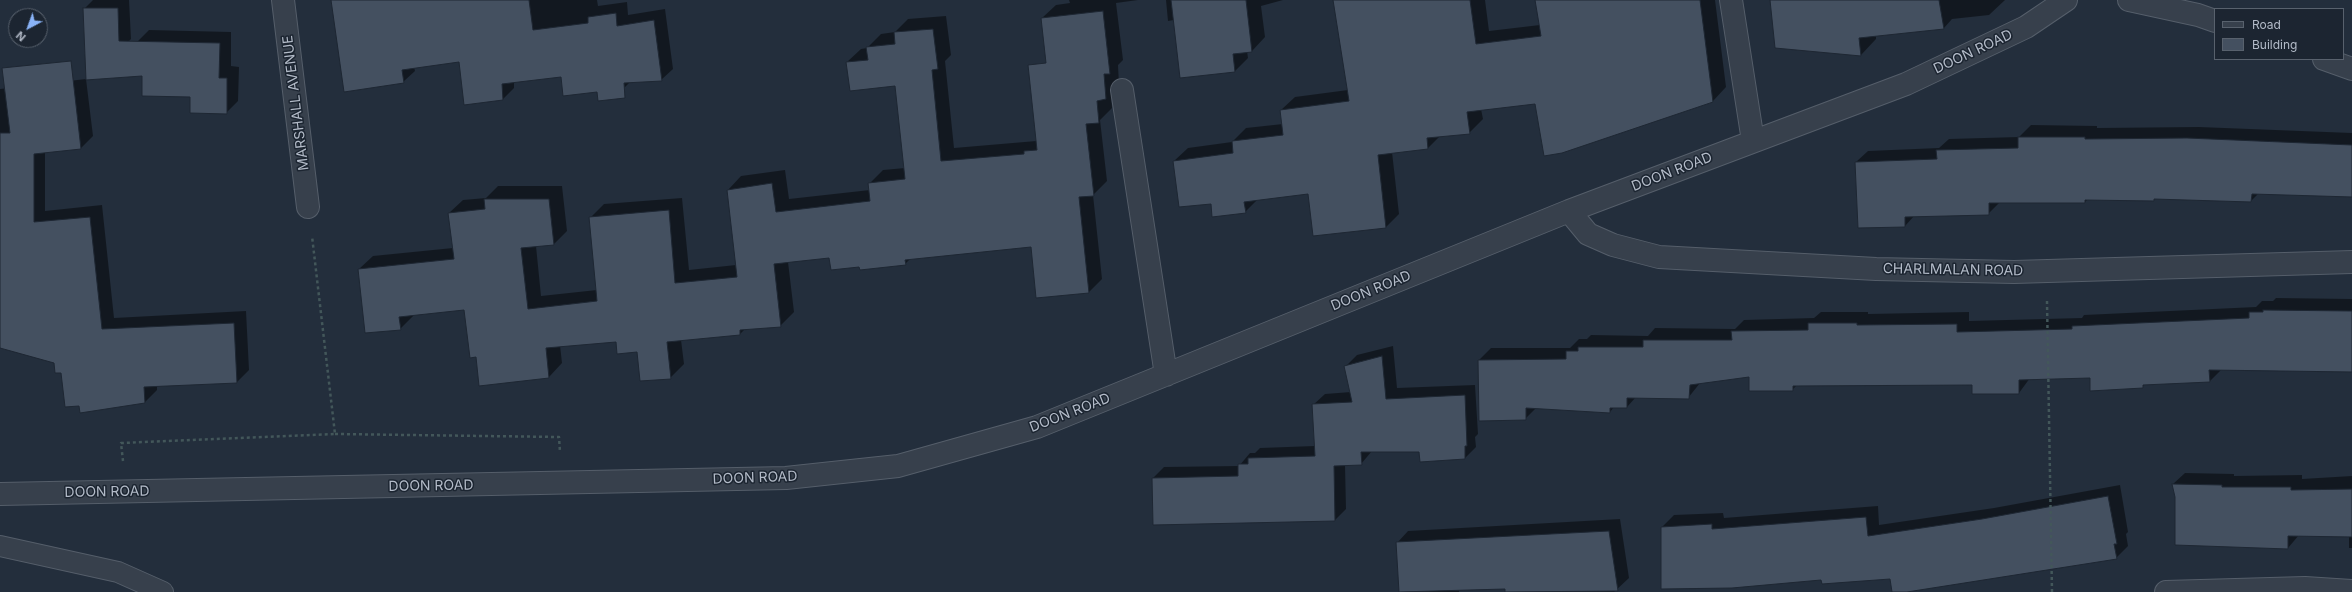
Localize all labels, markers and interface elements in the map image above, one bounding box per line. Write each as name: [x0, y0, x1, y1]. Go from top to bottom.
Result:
north arrow: [8, 8, 48, 48]
legend: [2214, 8, 2344, 60]
text: Road: [2252, 17, 2281, 32]
street label: DOON ROAD: [1931, 26, 2015, 78]
text: N: [13, 28, 29, 44]
street label: MARSHALL AVENUE: [279, 34, 313, 172]
text: Building: [2252, 37, 2297, 52]
street label: DOON ROAD: [1629, 149, 1715, 195]
street label: CHARLMALAN ROAD: [1883, 260, 2023, 280]
street label: DOON ROAD: [1328, 267, 1414, 315]
street label: DOON ROAD: [1027, 390, 1113, 436]
street label: DOON ROAD: [712, 468, 798, 488]
street label: DOON ROAD: [388, 477, 474, 495]
street label: DOON ROAD: [64, 483, 150, 501]

